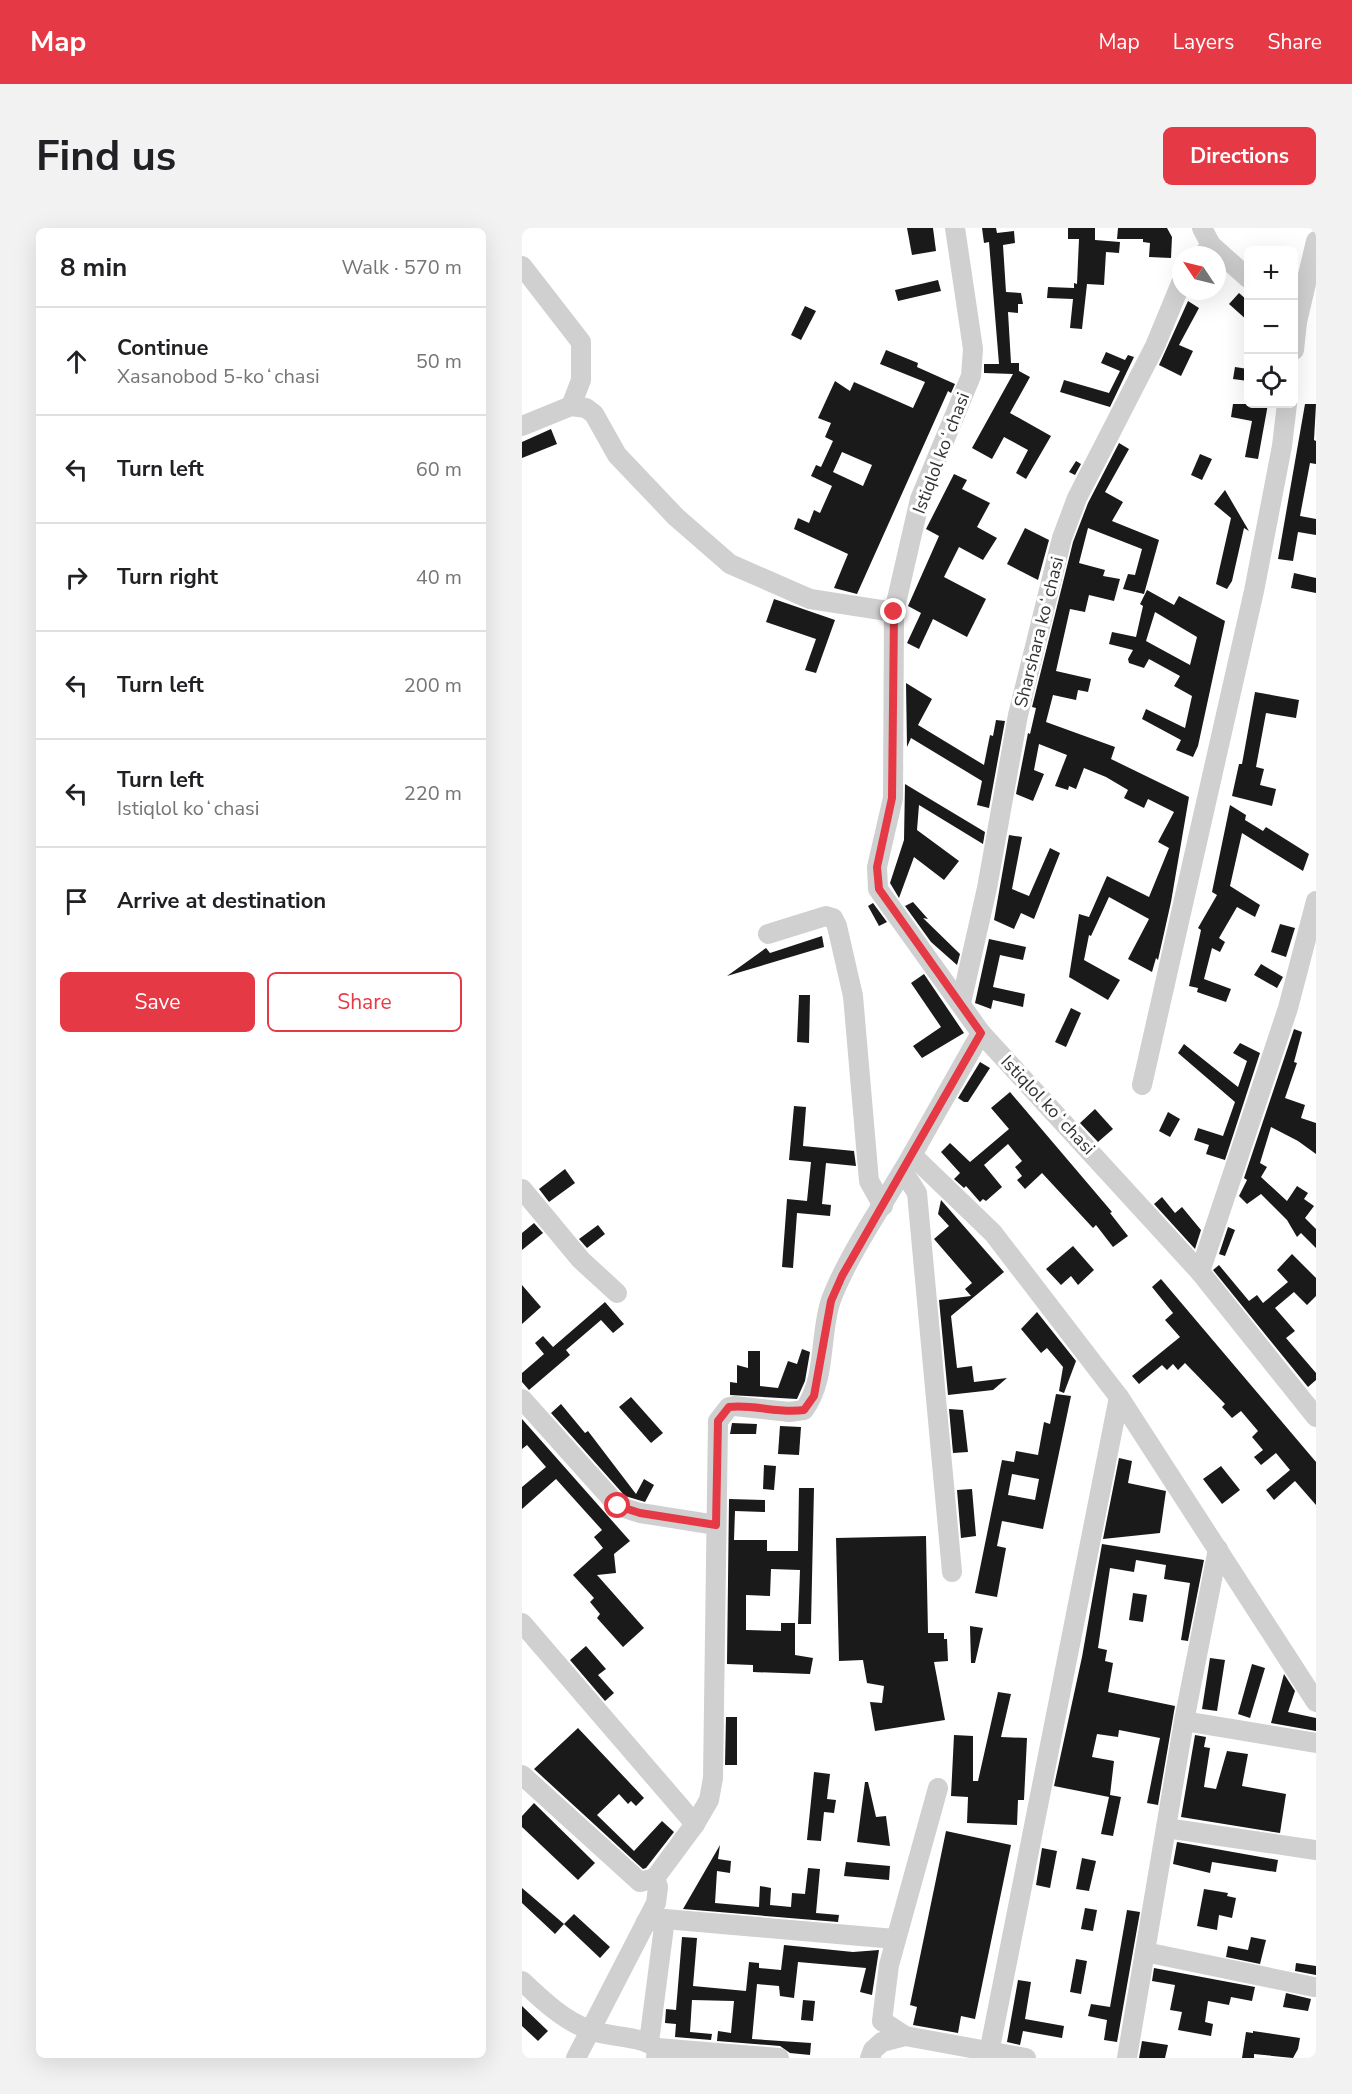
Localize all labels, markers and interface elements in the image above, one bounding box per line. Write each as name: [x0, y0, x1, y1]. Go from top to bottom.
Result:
text: Map: [30, 23, 86, 61]
text: Map: [1098, 28, 1140, 56]
text: Layers: [1173, 28, 1234, 56]
text: Share: [1267, 28, 1322, 56]
button: Directions: [1163, 127, 1316, 185]
text: Find us: [36, 128, 176, 185]
north arrow: [1172, 246, 1226, 300]
map controls: [1244, 246, 1298, 408]
button: +: [1244, 246, 1298, 300]
text: 8 min: [60, 250, 127, 285]
text: Walk · 570 m: [342, 254, 462, 281]
button: −: [1244, 300, 1298, 354]
text: Continue: [117, 333, 208, 363]
icon: ahead: [60, 345, 93, 378]
text: 50 m: [416, 348, 462, 375]
button: locate: [1244, 354, 1298, 408]
text: Xasanobod 5-koʻchasi: [117, 363, 320, 390]
street label: Istiqlol koʻchasi: [907, 389, 975, 517]
icon: left: [60, 453, 93, 486]
text: Turn left: [117, 454, 204, 484]
text: 60 m: [416, 456, 462, 483]
street label: Sharshara koʻchasi: [1009, 554, 1069, 710]
icon: right: [60, 561, 93, 594]
text: Turn right: [117, 562, 218, 592]
text: 40 m: [416, 564, 462, 591]
route end: [880, 598, 906, 624]
icon: left: [60, 669, 93, 702]
text: Turn left: [117, 670, 204, 700]
text: 200 m: [404, 672, 462, 699]
text: Turn left: [117, 765, 204, 795]
icon: left: [60, 777, 93, 810]
text: 220 m: [404, 780, 462, 807]
text: Istiqlol koʻchasi: [117, 795, 259, 822]
icon: arrive: [60, 885, 93, 918]
text: Arrive at destination: [117, 886, 326, 916]
button: Save: [60, 972, 255, 1032]
button: Share: [267, 972, 462, 1032]
street label: Istiqlol koʻchasi: [996, 1050, 1100, 1160]
route start: [604, 1492, 630, 1518]

